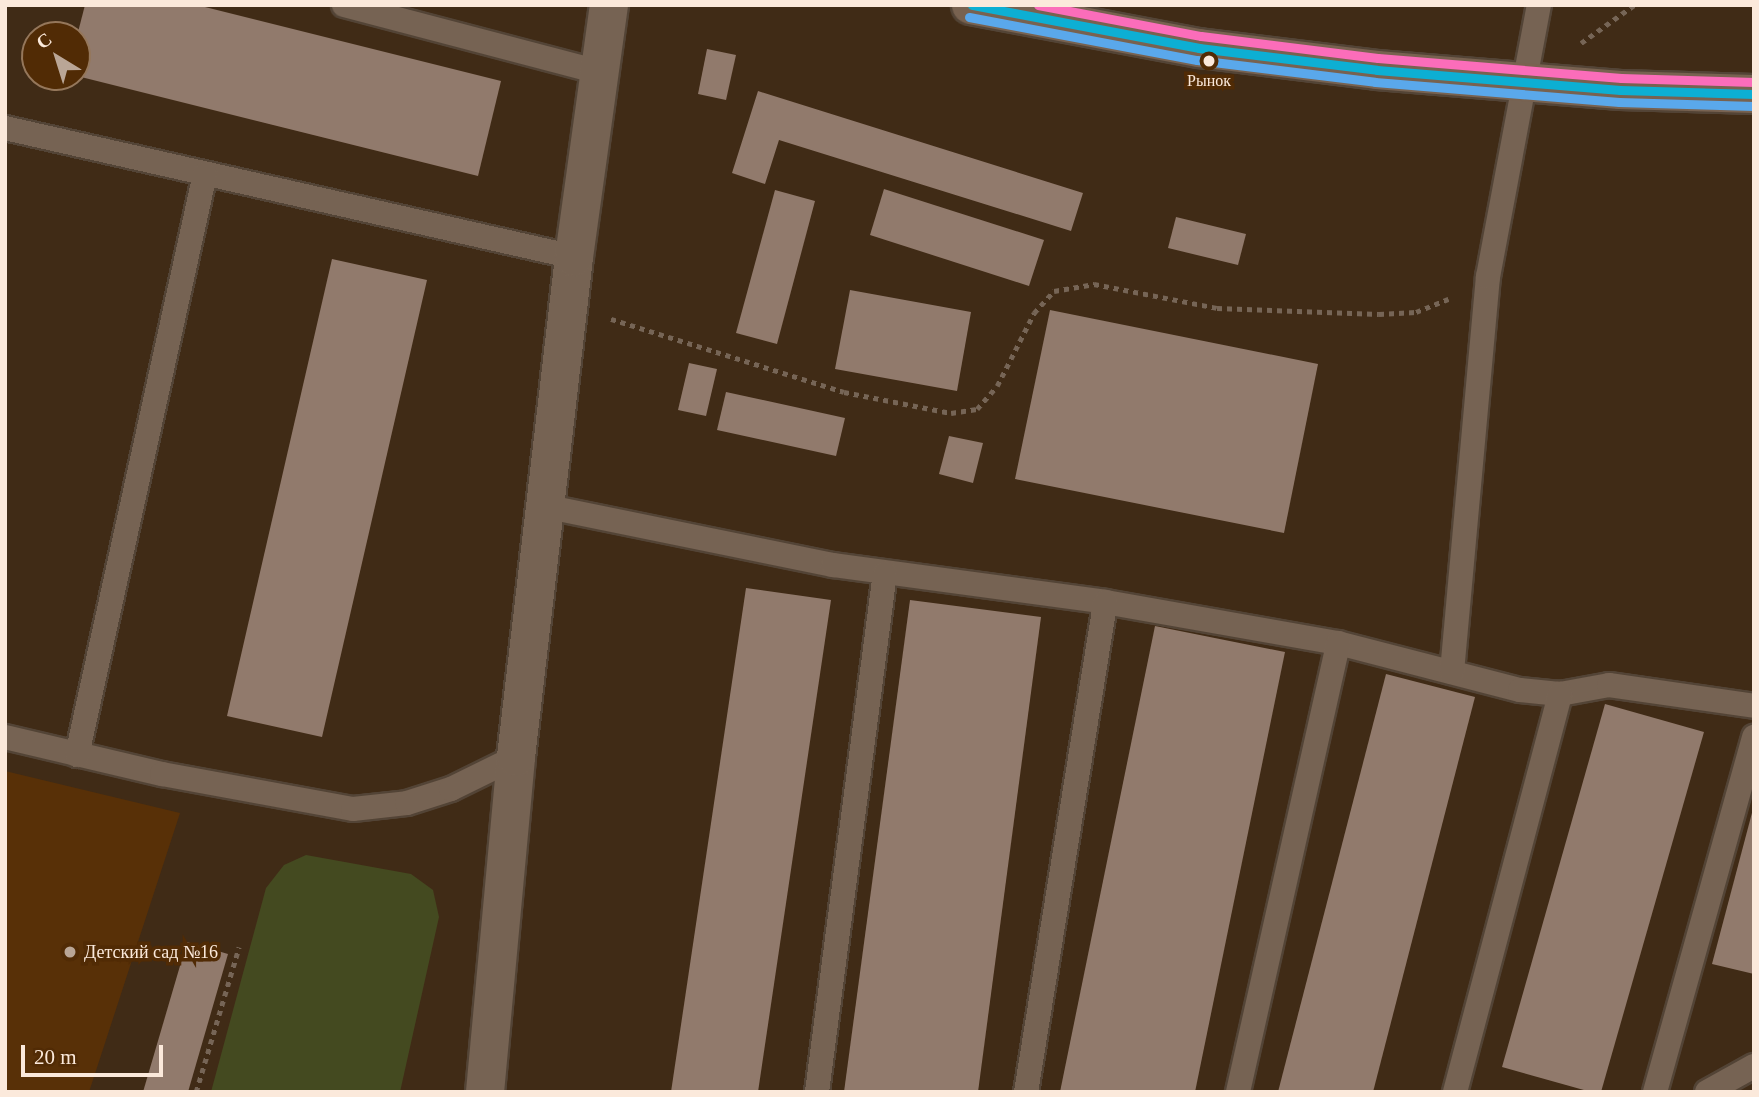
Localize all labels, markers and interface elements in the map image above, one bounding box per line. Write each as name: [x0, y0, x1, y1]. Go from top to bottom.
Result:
north arrow: [21, 21, 91, 91]
text: С: [32, 28, 56, 53]
marker: Рынок: [1202, 54, 1216, 68]
place label: Рынок: [1187, 71, 1231, 91]
place label: Детский сад №16: [84, 941, 218, 963]
marker: Детский сад №16: [62, 944, 78, 960]
scale bar: [24, 1030, 166, 1074]
text: 20 m: [34, 1045, 77, 1069]

